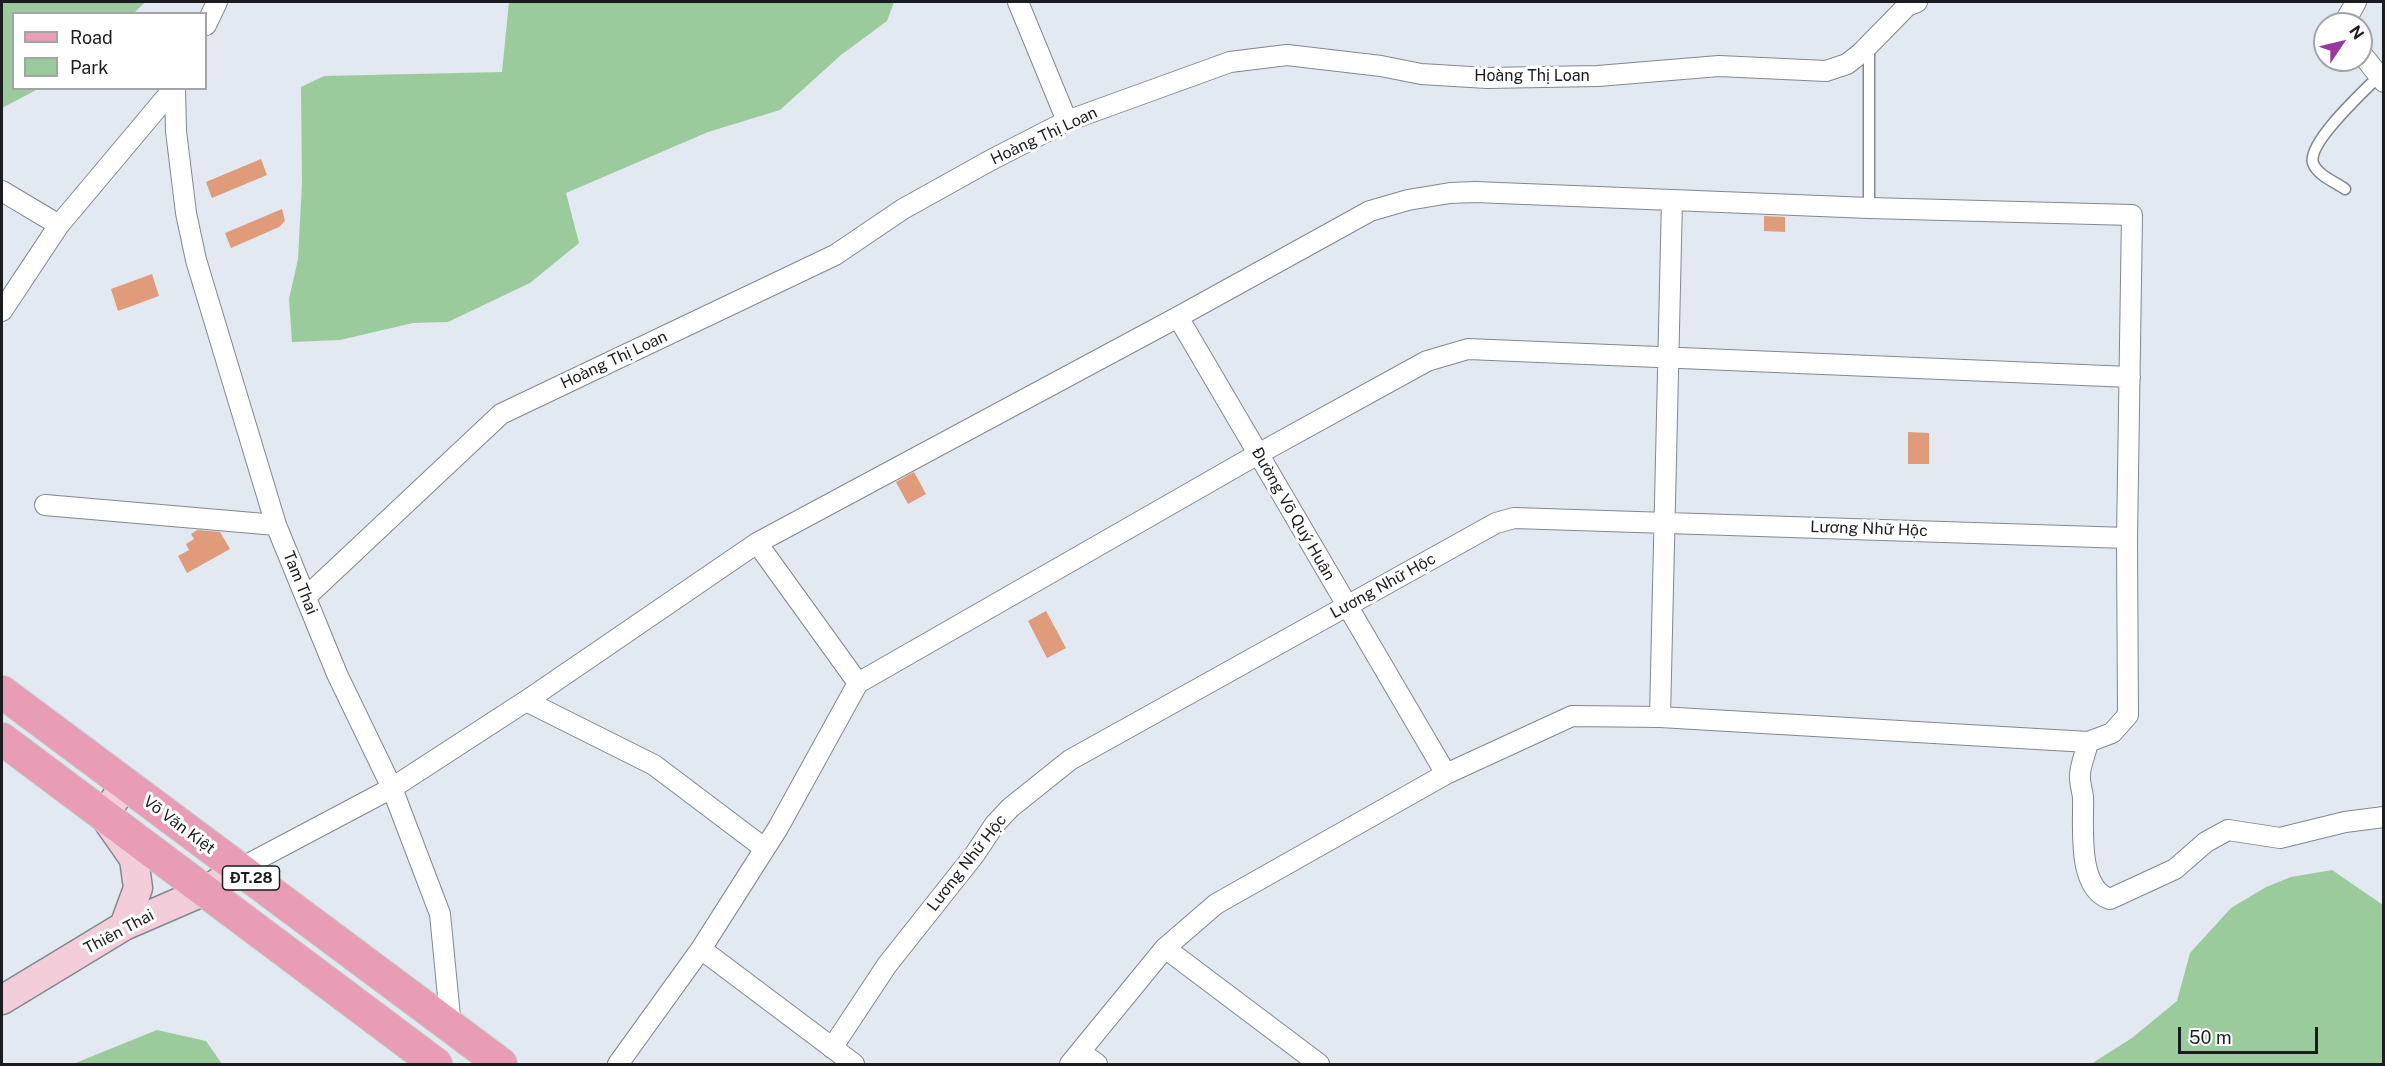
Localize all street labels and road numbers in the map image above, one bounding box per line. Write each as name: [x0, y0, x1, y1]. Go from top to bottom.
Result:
street label: Hoàng Thị Loan: [1474, 66, 1590, 86]
street label: Hoàng Thị Loan: [988, 103, 1100, 169]
street label: Hoàng Thị Loan: [558, 327, 670, 393]
street label: Đường Võ Quý Huân: [1247, 444, 1339, 584]
street label: Lương Nhữ Hộc: [1810, 517, 1928, 541]
street label: Tam Thai: [279, 549, 321, 617]
street label: Lương Nhữ Hộc: [1327, 549, 1439, 623]
street label: Võ Văn Kiệt: [139, 792, 219, 858]
street label: Lương Nhữ Hộc: [923, 811, 1011, 915]
road number: ĐT.28: [222, 866, 280, 890]
street label: Thiên Thai: [81, 906, 157, 958]

